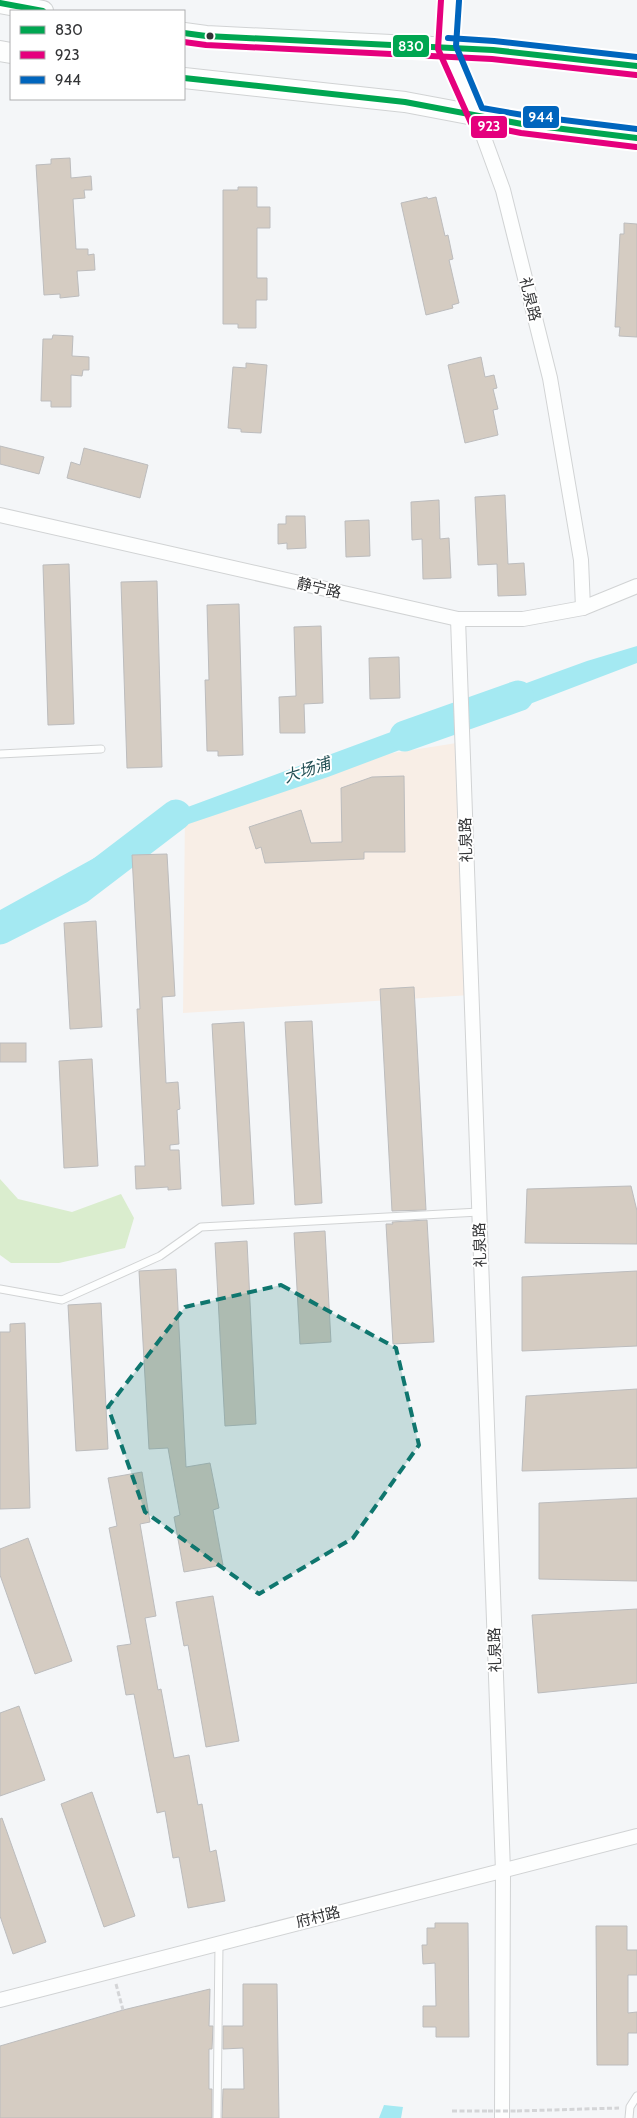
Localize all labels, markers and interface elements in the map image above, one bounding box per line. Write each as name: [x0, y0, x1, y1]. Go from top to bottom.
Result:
legend: [10, 10, 185, 100]
text: 830: [55, 21, 83, 39]
unlabelled marker: [205, 31, 215, 41]
line badge: 830: [392, 34, 430, 58]
text: 830: [398, 37, 424, 55]
text: 923: [55, 46, 80, 64]
text: 944: [55, 71, 81, 89]
line badge: 944: [522, 105, 560, 129]
text: 944: [528, 108, 554, 126]
line badge: 923: [470, 115, 508, 139]
text: 923: [478, 117, 500, 135]
street label: 礼泉路: [516, 275, 544, 323]
street label: 静宁路: [295, 574, 343, 602]
water label: 大场浦: [281, 753, 336, 786]
street label: 礼泉路: [456, 817, 476, 863]
street label: 礼泉路: [470, 1222, 490, 1268]
street label: 礼泉路: [485, 1627, 505, 1673]
street label: 府村路: [294, 1903, 342, 1931]

